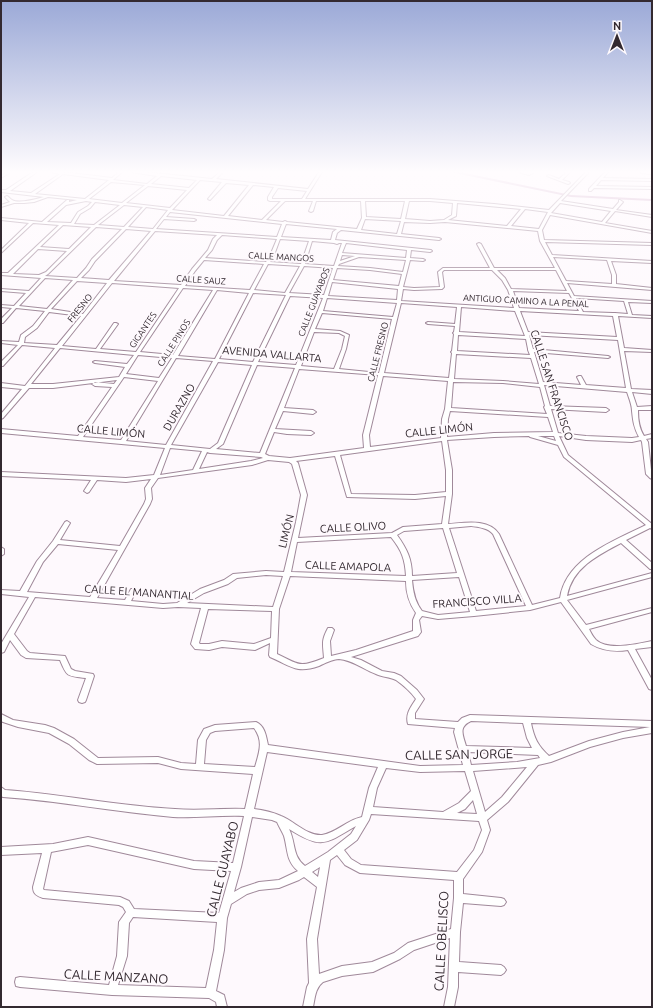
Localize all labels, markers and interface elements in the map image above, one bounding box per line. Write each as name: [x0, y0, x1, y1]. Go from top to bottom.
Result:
north arrow: [597, 16, 637, 56]
text: N: [613, 20, 621, 32]
street label: CALLE MANGOS: [248, 250, 314, 264]
street label: CALLE GUAYABOS: [296, 266, 332, 338]
street label: CALLE SAUZ: [176, 273, 226, 287]
street label: FRESNO: [66, 292, 94, 324]
street label: ANTIGUO CAMINO A LA PENAL: [463, 293, 590, 309]
street label: GIGANTES: [127, 310, 159, 350]
street label: CALLE PINOS: [156, 317, 193, 368]
street label: CALLE FRESNO: [366, 321, 390, 383]
street label: CALLE SAN FRANCISCO: [528, 328, 576, 442]
street label: AVENIDA VALLARTA: [222, 344, 323, 364]
street label: DURAZNO: [161, 381, 197, 433]
street label: CALLE LIMÓN: [404, 419, 474, 440]
street label: CALLE LIMÓN: [76, 421, 146, 440]
street label: LIMÓN: [275, 513, 296, 549]
street label: CALLE OLIVO: [320, 519, 386, 535]
street label: CALLE AMAPOLA: [305, 559, 392, 574]
street label: CALLE EL MANANTIAL: [84, 582, 194, 602]
street label: FRANCISCO VILLA: [432, 592, 523, 610]
street label: CALLE SAN JORGE: [405, 746, 513, 762]
street label: CALLE GUAYABO: [203, 819, 241, 919]
street label: CALLE OBELISCO: [431, 890, 451, 992]
street label: CALLE MANZANO: [63, 966, 169, 986]

